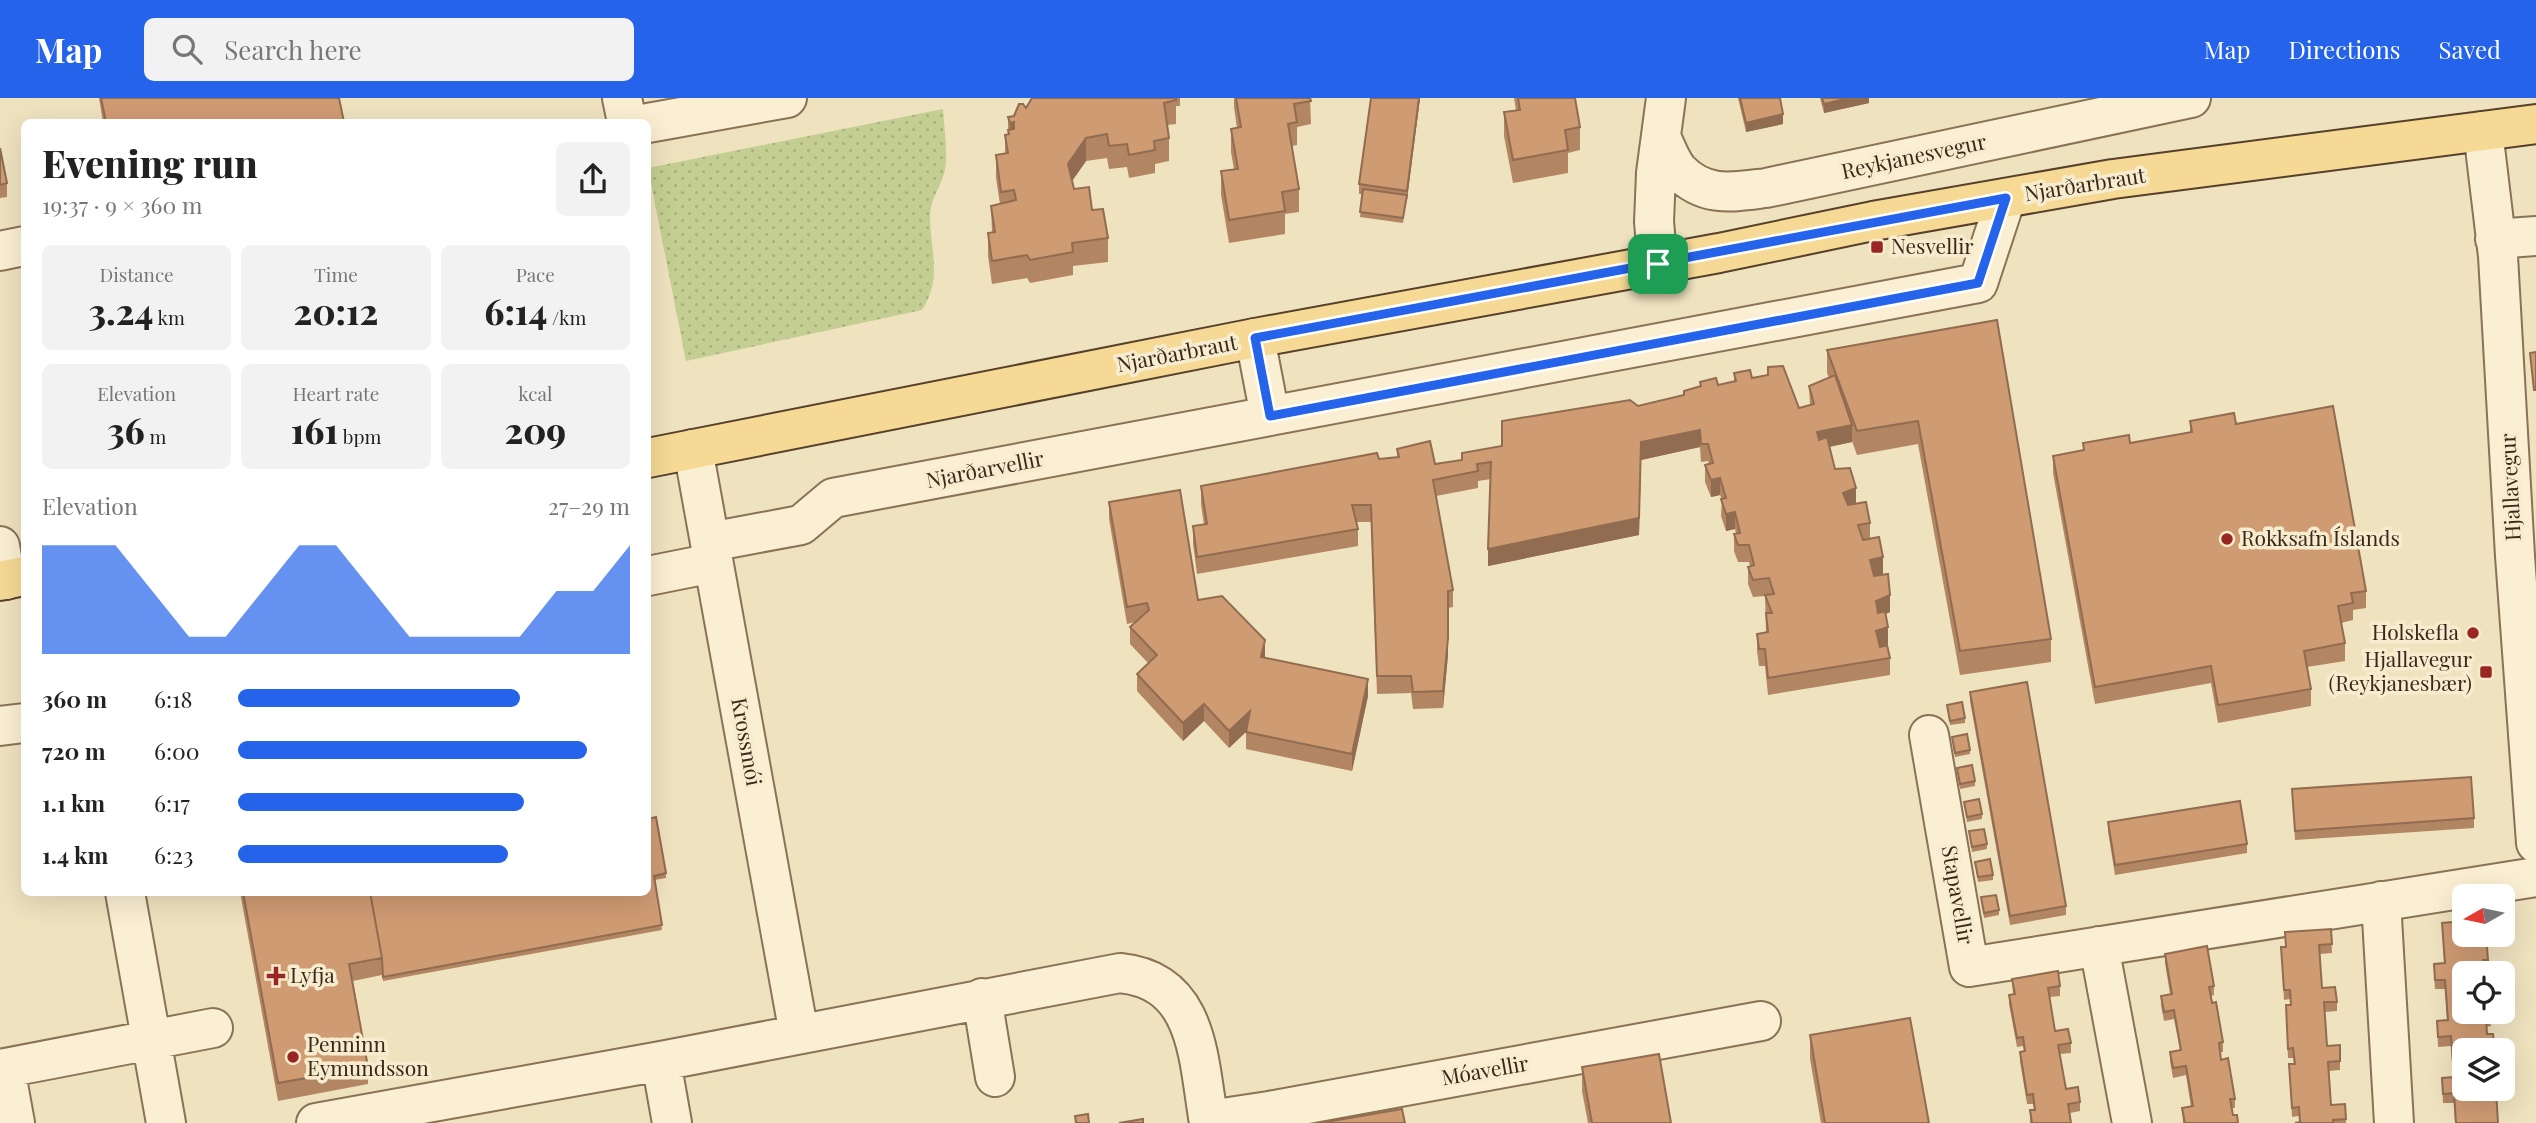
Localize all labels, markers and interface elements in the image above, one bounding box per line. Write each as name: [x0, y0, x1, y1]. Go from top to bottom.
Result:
search box: [144, 18, 634, 81]
text: Map: [35, 27, 102, 71]
icon: search: [168, 30, 206, 68]
text: Search here: [224, 32, 362, 67]
text: Map: [2204, 33, 2250, 65]
text: Directions: [2288, 33, 2401, 65]
text: Saved: [2439, 33, 2501, 65]
street label: Reykjanesvegur: [1838, 126, 1989, 184]
text: Evening run: [42, 137, 258, 188]
button: share: [556, 142, 630, 216]
street label: Njarðarbraut: [2022, 160, 2148, 206]
text: 19:37 · 9 × 360 m: [42, 189, 202, 220]
place label: Nesvellir: [1891, 231, 1974, 259]
pin: [1628, 234, 1688, 294]
marker: Nesvellir: [1869, 239, 1885, 255]
icon: arrive: [1639, 245, 1677, 283]
text: Distance: [100, 261, 174, 287]
text: Time: [314, 261, 358, 287]
text: Pace: [516, 261, 555, 287]
text: 3.24: [88, 287, 153, 334]
text: 20:12: [294, 287, 378, 334]
text: 6:14: [484, 287, 547, 334]
text: km: [153, 304, 185, 330]
text: /km: [547, 304, 586, 330]
street label: Njarðarbraut: [1114, 327, 1240, 377]
text: Elevation: [97, 380, 176, 406]
text: Heart rate: [293, 380, 379, 406]
text: kcal: [518, 380, 552, 406]
text: 36: [107, 406, 145, 453]
text: 161: [291, 406, 338, 453]
text: 209: [504, 406, 566, 453]
text: m: [145, 423, 166, 449]
text: bpm: [338, 423, 381, 449]
street label: Hjallavegur: [2492, 432, 2526, 542]
street label: Njarðarvellir: [923, 443, 1047, 493]
text: Elevation: [42, 490, 138, 521]
text: 27–29 m: [548, 490, 630, 521]
place label: Rokksafn Íslands: [2241, 523, 2400, 551]
marker: Rokksafn Íslands: [2219, 531, 2235, 547]
place label: Holskefla: [2372, 617, 2460, 645]
marker: Holskefla: [2465, 625, 2481, 641]
place label: Hjallavegur (Reykjanesbær): [2328, 644, 2473, 696]
marker: Hjallavegur (Reykjanesbær): [2478, 664, 2494, 680]
text: 360 m: [42, 683, 107, 714]
text: 6:18: [154, 683, 192, 714]
street label: Krossmói: [726, 695, 770, 788]
text: 720 m: [42, 735, 106, 766]
text: 6:00: [154, 735, 200, 766]
text: 1.1 km: [42, 787, 105, 818]
text: 6:17: [154, 787, 190, 818]
text: 1.4 km: [42, 839, 108, 870]
text: 6:23: [154, 839, 193, 870]
street label: Stapavellir: [1936, 843, 1982, 947]
north arrow: [2452, 884, 2515, 947]
map controls: [2452, 884, 2515, 1101]
place label: Lyfja: [290, 960, 335, 988]
button: locate: [2452, 961, 2515, 1024]
marker: Lyfja: [268, 968, 284, 984]
place label: Penninn Eymundsson: [307, 1029, 429, 1081]
button: layers: [2452, 1038, 2515, 1101]
street label: Móavellir: [1439, 1047, 1531, 1090]
marker: Penninn Eymundsson: [285, 1049, 301, 1065]

